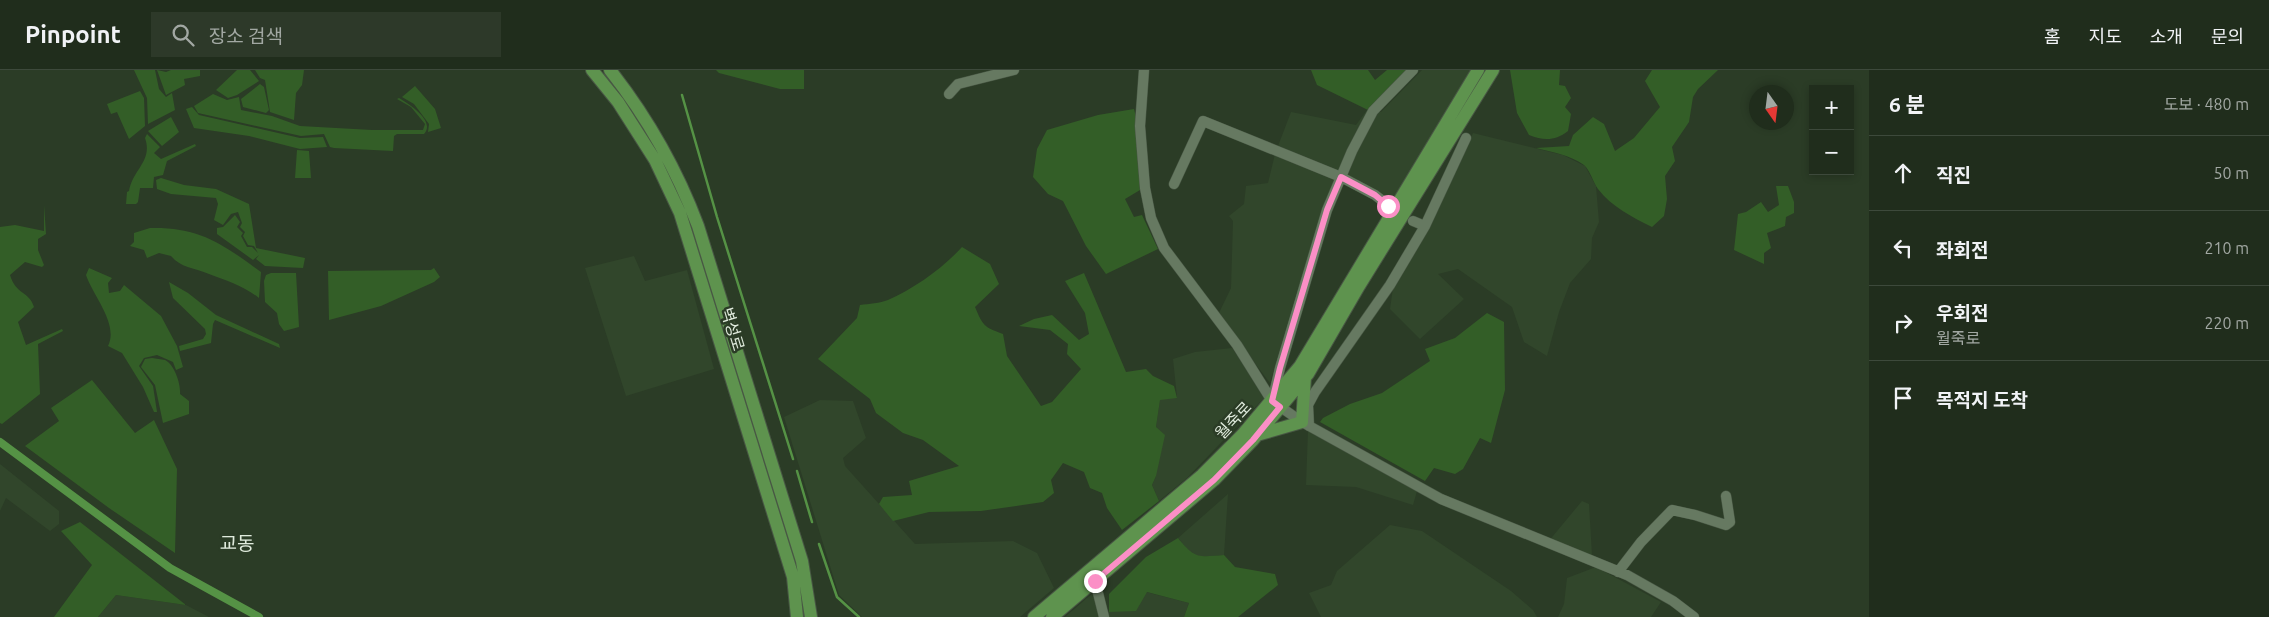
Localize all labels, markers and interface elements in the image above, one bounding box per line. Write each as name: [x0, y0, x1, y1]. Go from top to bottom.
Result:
search box: [151, 12, 501, 57]
text: Pinpoint: [25, 21, 121, 48]
icon: search: [169, 21, 197, 49]
text: 장소 검색: [209, 25, 283, 47]
text: 홈: [2044, 26, 2061, 46]
text: 지도: [2089, 26, 2122, 46]
text: 소개: [2150, 26, 2183, 46]
text: 문의: [2211, 26, 2244, 46]
north arrow: [1749, 85, 1794, 130]
map controls: [1809, 85, 1854, 175]
button: +: [1809, 85, 1854, 130]
text: 6 분: [1889, 92, 1925, 116]
text: 도보 · 480 m: [2164, 95, 2249, 113]
button: −: [1809, 130, 1854, 175]
icon: ahead: [1889, 159, 1917, 187]
text: 직진: [1936, 164, 1971, 186]
text: 50 m: [2213, 164, 2249, 182]
route start: [1377, 195, 1400, 218]
icon: left: [1889, 234, 1917, 262]
text: 좌회전: [1936, 239, 1988, 261]
text: 210 m: [2204, 239, 2249, 257]
text: 우회전: [1936, 302, 1988, 324]
street label: 벽성로: [718, 305, 748, 353]
icon: right: [1889, 309, 1917, 337]
text: 220 m: [2204, 314, 2249, 332]
text: 월죽로: [1936, 329, 1980, 347]
icon: arrive: [1889, 384, 1917, 412]
text: 목적지 도착: [1936, 389, 2028, 411]
street label: 월죽로: [1211, 398, 1255, 442]
district label: 교동: [220, 532, 254, 554]
route end: [1084, 570, 1107, 593]

